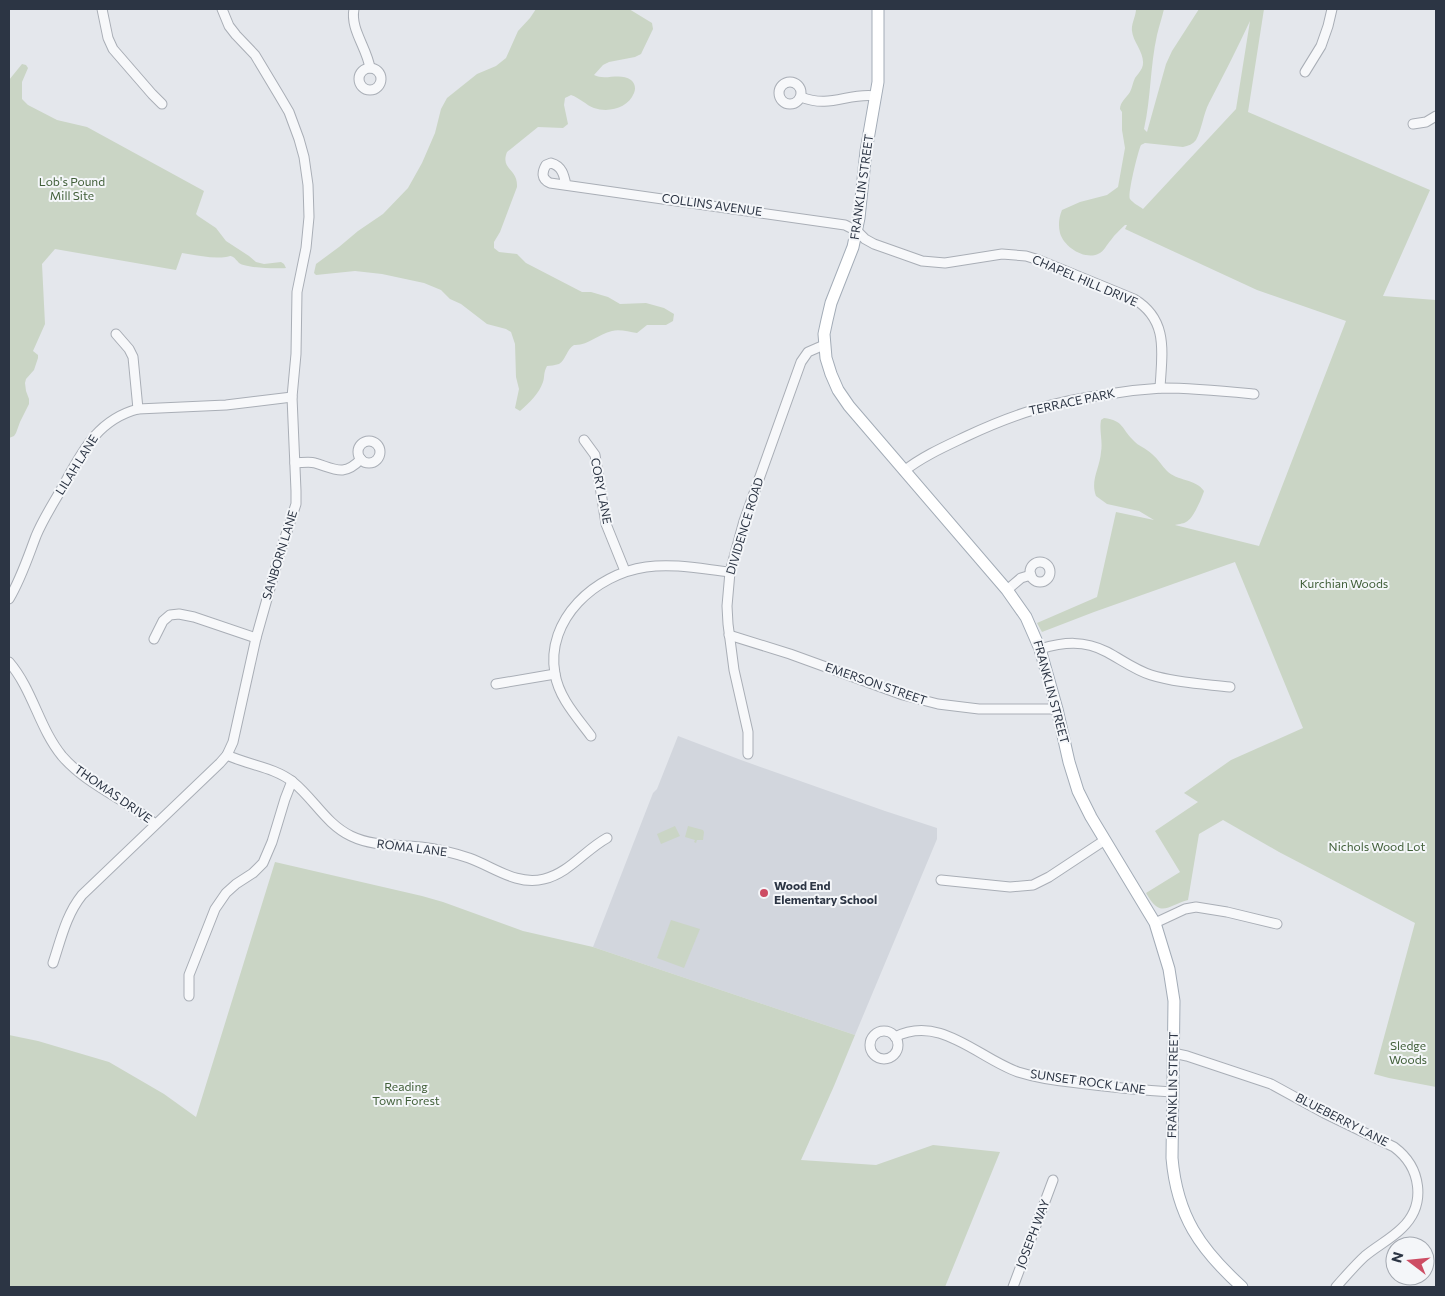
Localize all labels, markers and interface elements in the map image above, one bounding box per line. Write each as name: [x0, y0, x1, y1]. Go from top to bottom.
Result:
street label: FRANKLIN STREET: [847, 133, 875, 241]
park label: Lob's Pound Mill Site: [39, 174, 105, 202]
street label: COLLINS AVENUE: [661, 190, 763, 218]
street label: CHAPEL HILL DRIVE: [1031, 252, 1140, 309]
street label: TERRACE PARK: [1027, 385, 1116, 417]
street label: LILAH LANE: [52, 432, 100, 497]
street label: CORY LANE: [589, 456, 615, 525]
street label: DIVIDENCE ROAD: [723, 475, 766, 576]
street label: SANBORN LANE: [259, 508, 299, 601]
park label: Kurchian Woods: [1300, 576, 1388, 590]
street label: FRANKLIN STREET: [1031, 639, 1073, 745]
street label: EMERSON STREET: [824, 659, 929, 707]
street label: THOMAS DRIVE: [72, 761, 155, 825]
street label: ROMA LANE: [376, 836, 448, 858]
park label: Nichols Wood Lot: [1329, 839, 1425, 853]
place label: Wood End Elementary School: [774, 878, 877, 906]
marker: Wood End Elementary School: [758, 887, 770, 899]
street label: FRANKLIN STREET: [1164, 1031, 1180, 1138]
park label: Sledge Woods: [1389, 1038, 1427, 1066]
street label: SUNSET ROCK LANE: [1029, 1066, 1147, 1096]
park label: Reading Town Forest: [372, 1079, 440, 1107]
street label: BLUEBERRY LANE: [1294, 1090, 1391, 1149]
street label: JOSEPH WAY: [1013, 1197, 1053, 1270]
north arrow: [1385, 1236, 1435, 1286]
text: N: [1387, 1250, 1407, 1265]

